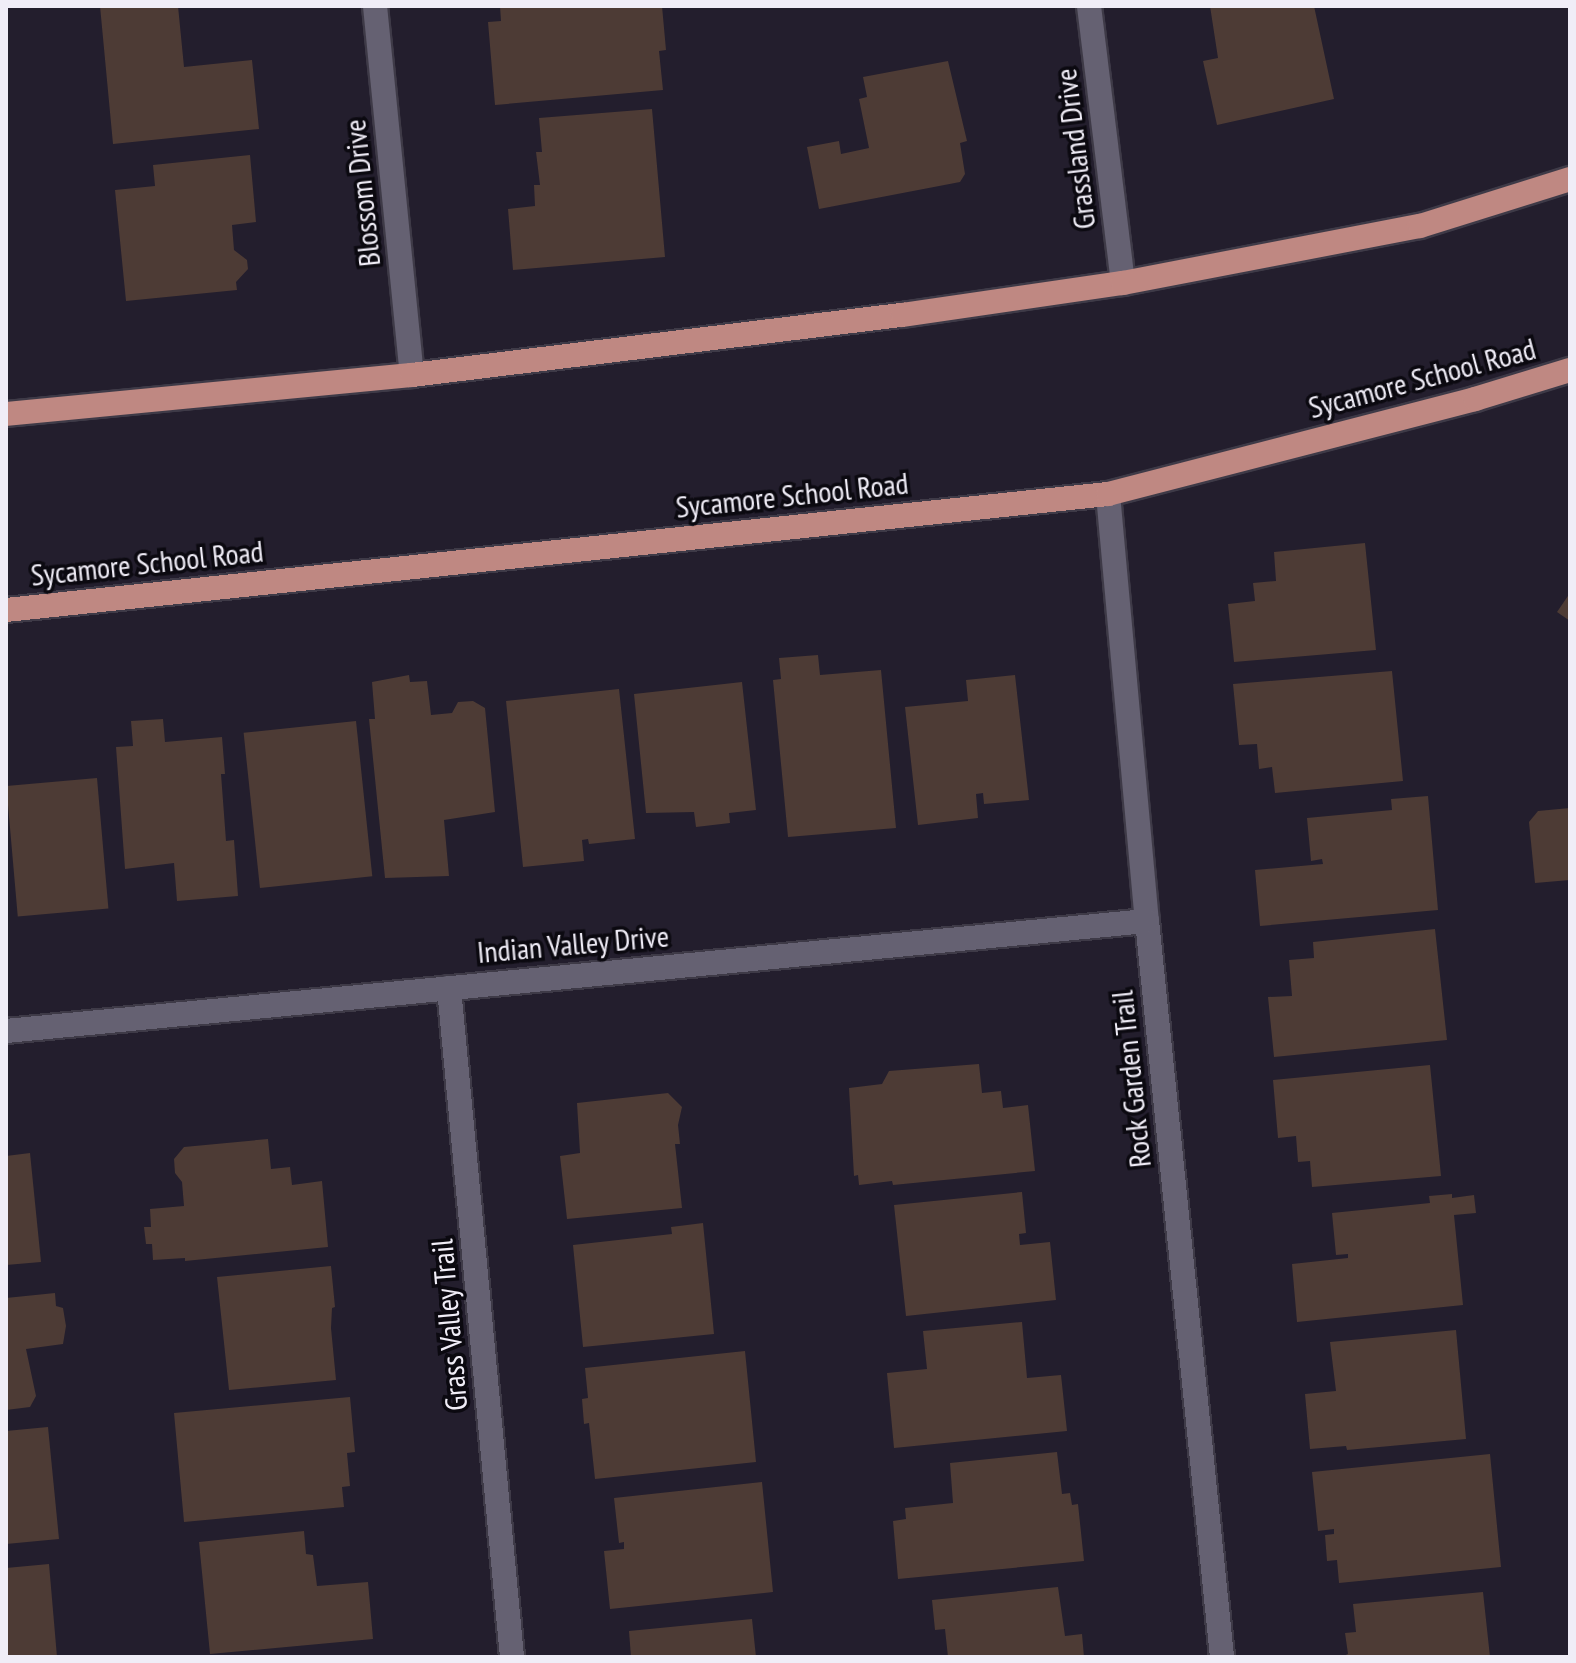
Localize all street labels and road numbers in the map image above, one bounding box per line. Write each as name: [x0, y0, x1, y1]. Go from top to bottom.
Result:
street label: Grassland Drive: [1047, 67, 1103, 231]
street label: Blossom Drive: [336, 118, 388, 268]
street label: Sycamore School Road: [1305, 330, 1539, 426]
street label: Sycamore School Road: [674, 465, 910, 525]
street label: Sycamore School Road: [29, 533, 265, 593]
street label: Indian Valley Drive: [475, 918, 671, 970]
street label: Rock Garden Trail: [1104, 988, 1158, 1170]
street label: Grass Valley Trail: [423, 1237, 475, 1413]

